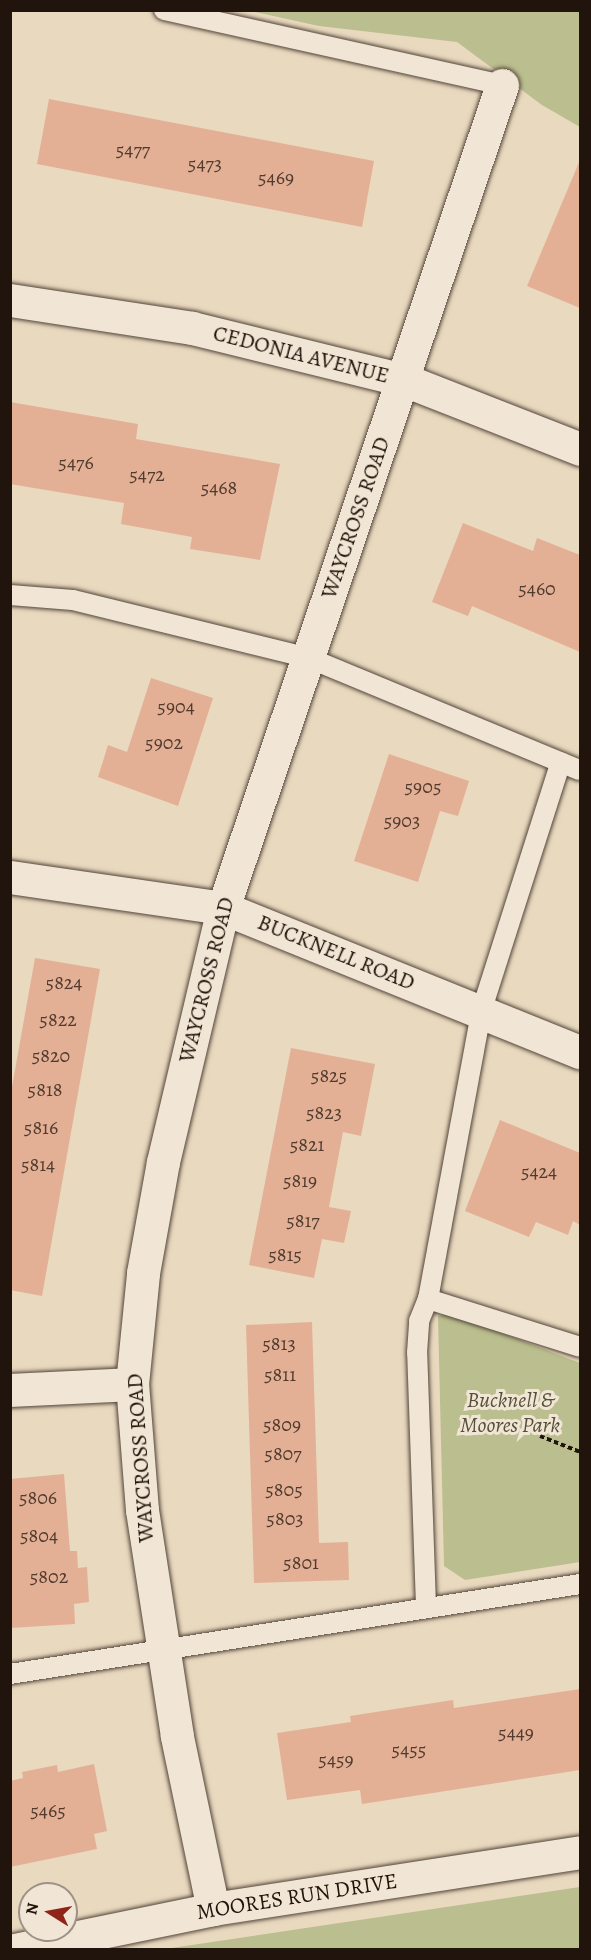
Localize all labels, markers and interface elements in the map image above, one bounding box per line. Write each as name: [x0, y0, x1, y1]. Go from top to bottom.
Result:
house number: 5477: [116, 137, 150, 161]
house number: 5473: [188, 151, 222, 175]
house number: 5469: [258, 165, 294, 189]
street label: CEDONIA AVENUE: [210, 320, 392, 390]
street label: WAYCROSS ROAD: [316, 434, 396, 602]
house number: 5476: [58, 450, 94, 474]
house number: 5472: [129, 462, 165, 486]
house number: 5468: [201, 475, 237, 499]
house number: 5460: [518, 576, 556, 600]
house number: 5904: [157, 694, 195, 718]
house number: 5902: [145, 730, 183, 754]
house number: 5905: [405, 774, 441, 798]
house number: 5903: [384, 808, 420, 832]
street label: WAYCROSS ROAD: [174, 895, 240, 1065]
street label: BUCKNELL ROAD: [254, 909, 418, 997]
house number: 5824: [46, 970, 82, 994]
house number: 5822: [39, 1007, 77, 1031]
house number: 5820: [32, 1043, 70, 1067]
house number: 5825: [311, 1063, 347, 1087]
house number: 5818: [28, 1077, 62, 1101]
house number: 5823: [306, 1100, 342, 1124]
house number: 5816: [24, 1115, 58, 1139]
house number: 5821: [290, 1132, 324, 1156]
house number: 5814: [21, 1152, 55, 1176]
house number: 5424: [521, 1159, 557, 1183]
house number: 5819: [283, 1168, 317, 1192]
house number: 5817: [286, 1208, 320, 1232]
house number: 5815: [268, 1242, 302, 1266]
house number: 5813: [262, 1331, 296, 1355]
house number: 5811: [264, 1362, 296, 1386]
street label: WAYCROSS ROAD: [122, 1373, 160, 1543]
park label: Bucknell & Moores Park: [460, 1387, 560, 1438]
house number: 5809: [263, 1412, 301, 1436]
house number: 5807: [264, 1441, 302, 1465]
house number: 5805: [265, 1477, 303, 1501]
house number: 5806: [19, 1485, 57, 1509]
house number: 5803: [266, 1506, 304, 1530]
house number: 5804: [20, 1523, 58, 1547]
house number: 5801: [283, 1550, 319, 1574]
house number: 5802: [30, 1564, 68, 1588]
house number: 5449: [498, 1720, 534, 1744]
house number: 5455: [392, 1737, 426, 1761]
house number: 5459: [318, 1747, 354, 1771]
house number: 5465: [30, 1798, 66, 1822]
street label: MOORES RUN DRIVE: [195, 1868, 399, 1926]
north arrow: [18, 1882, 78, 1942]
text: N: [20, 1901, 44, 1917]

